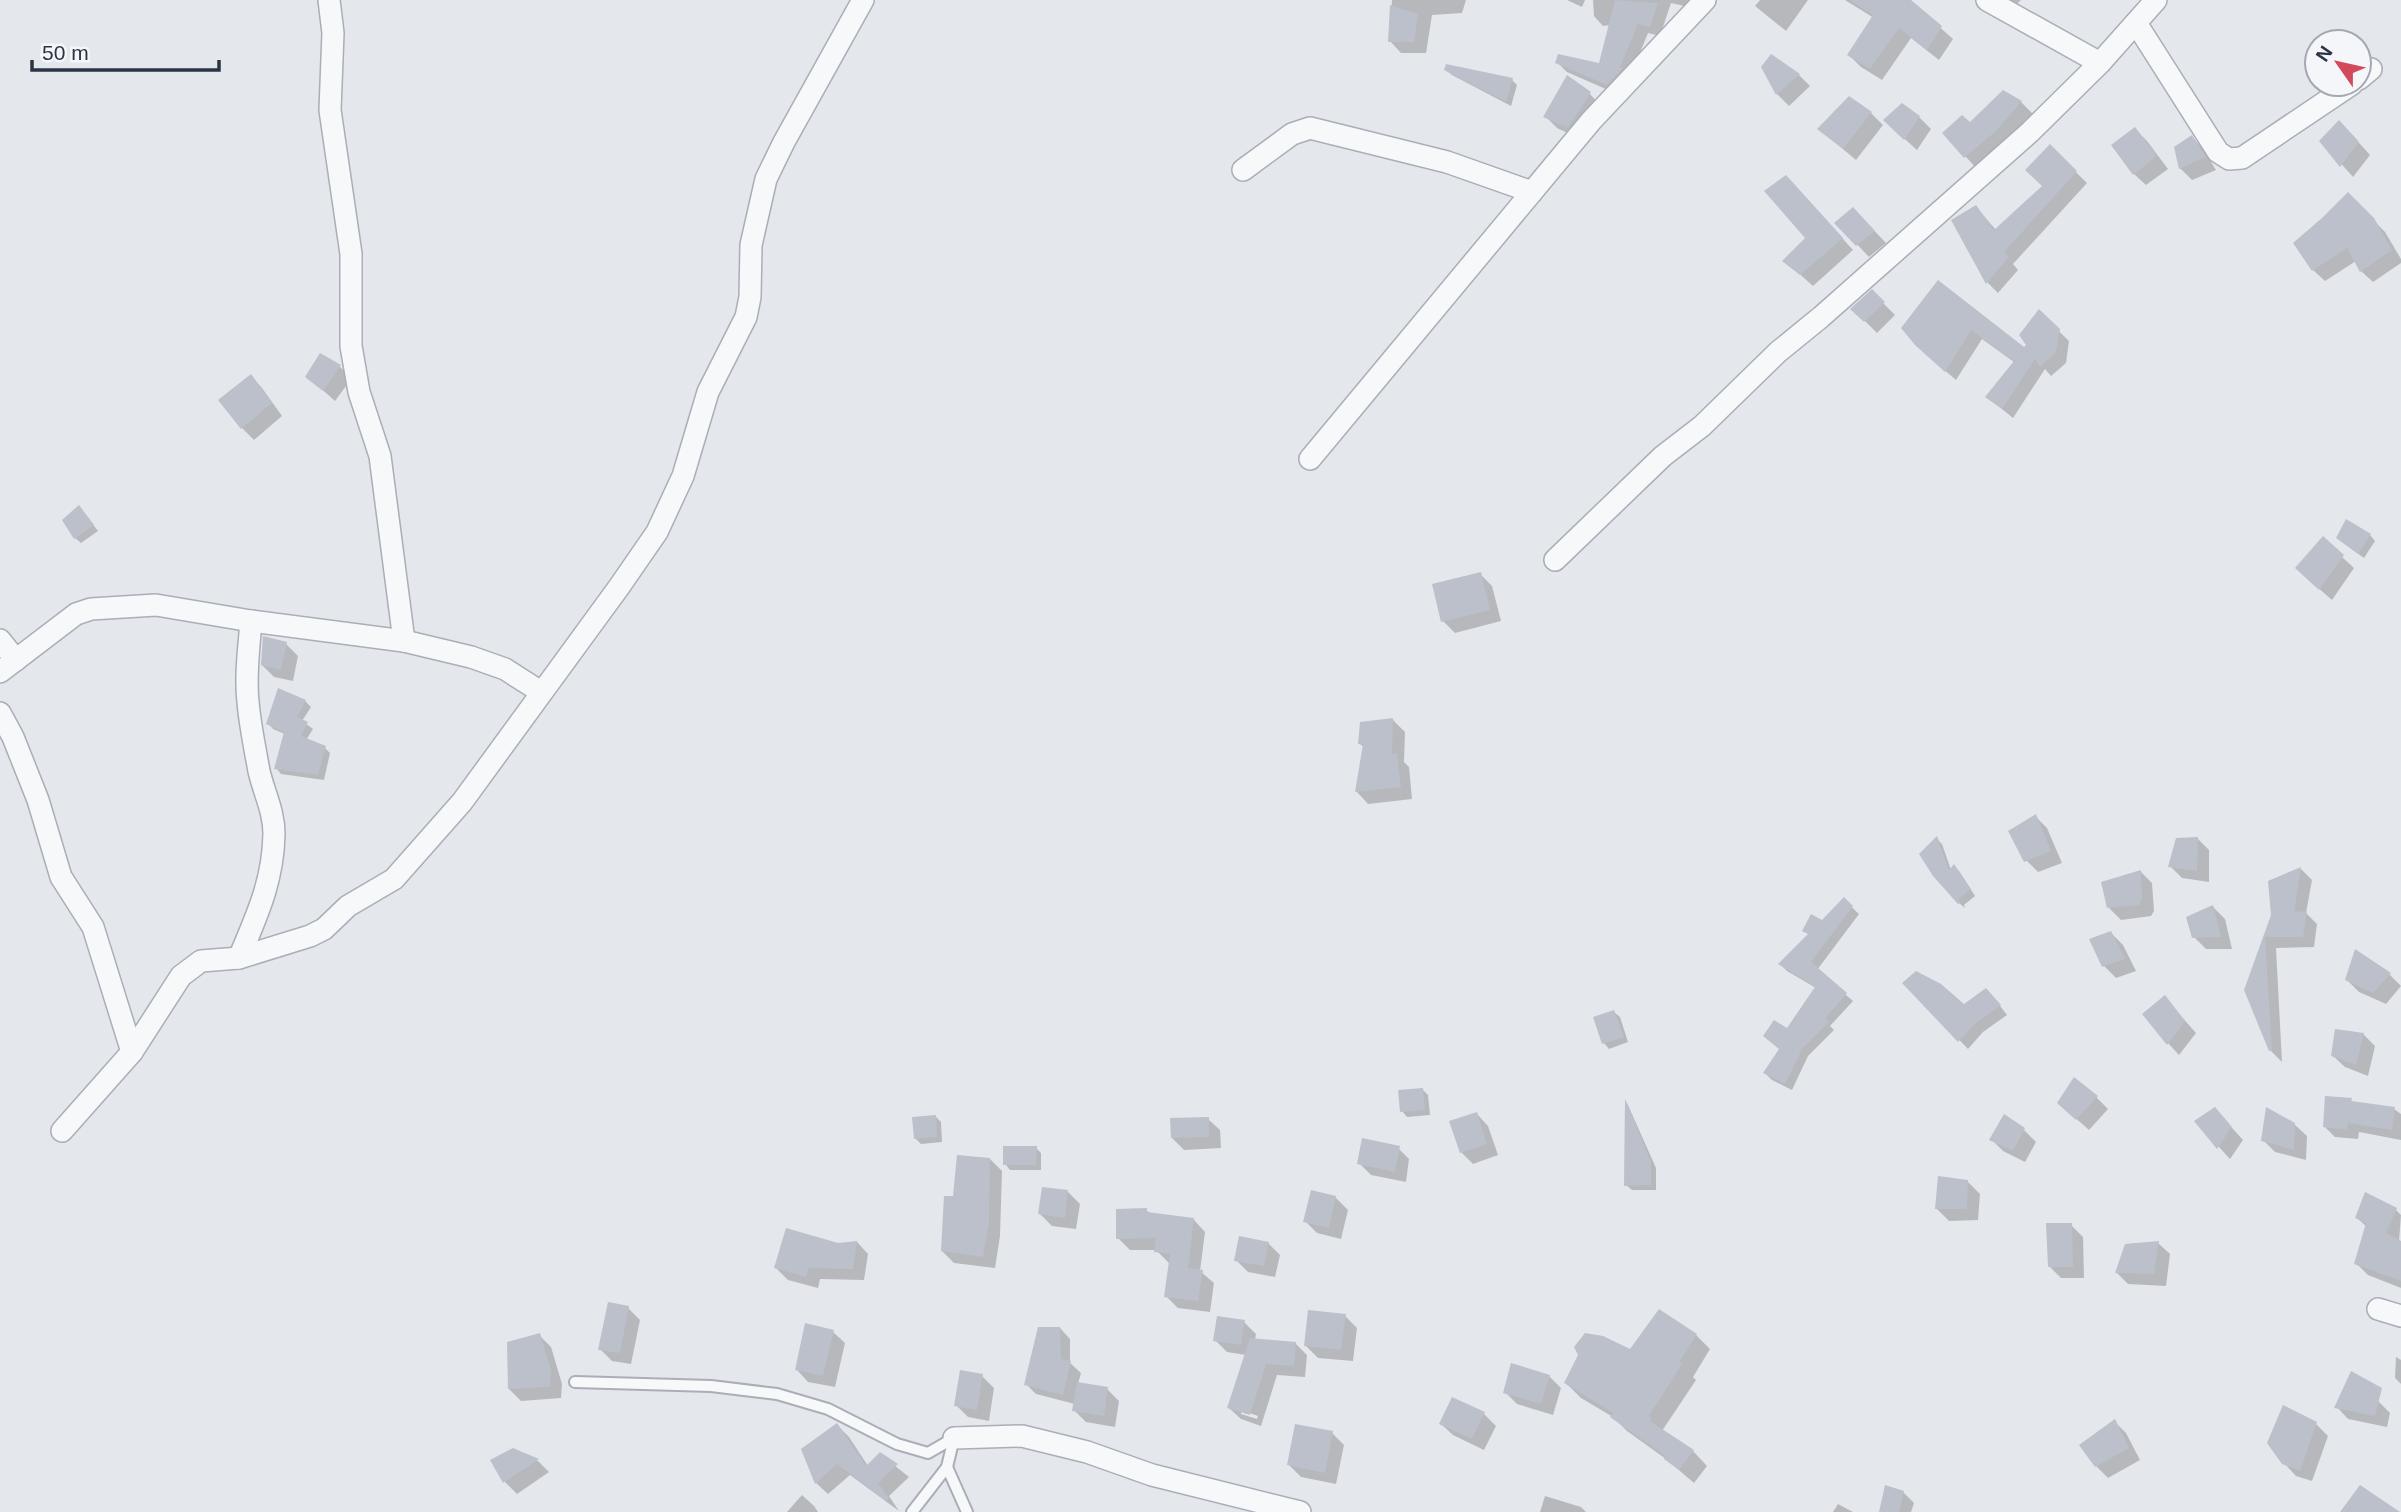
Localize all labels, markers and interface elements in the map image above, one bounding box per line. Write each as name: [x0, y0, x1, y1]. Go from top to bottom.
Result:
scale bar: [32, 28, 219, 72]
north arrow: [2303, 28, 2373, 98]
text: 50 m: [42, 41, 89, 64]
text: N: [2312, 42, 2337, 65]

